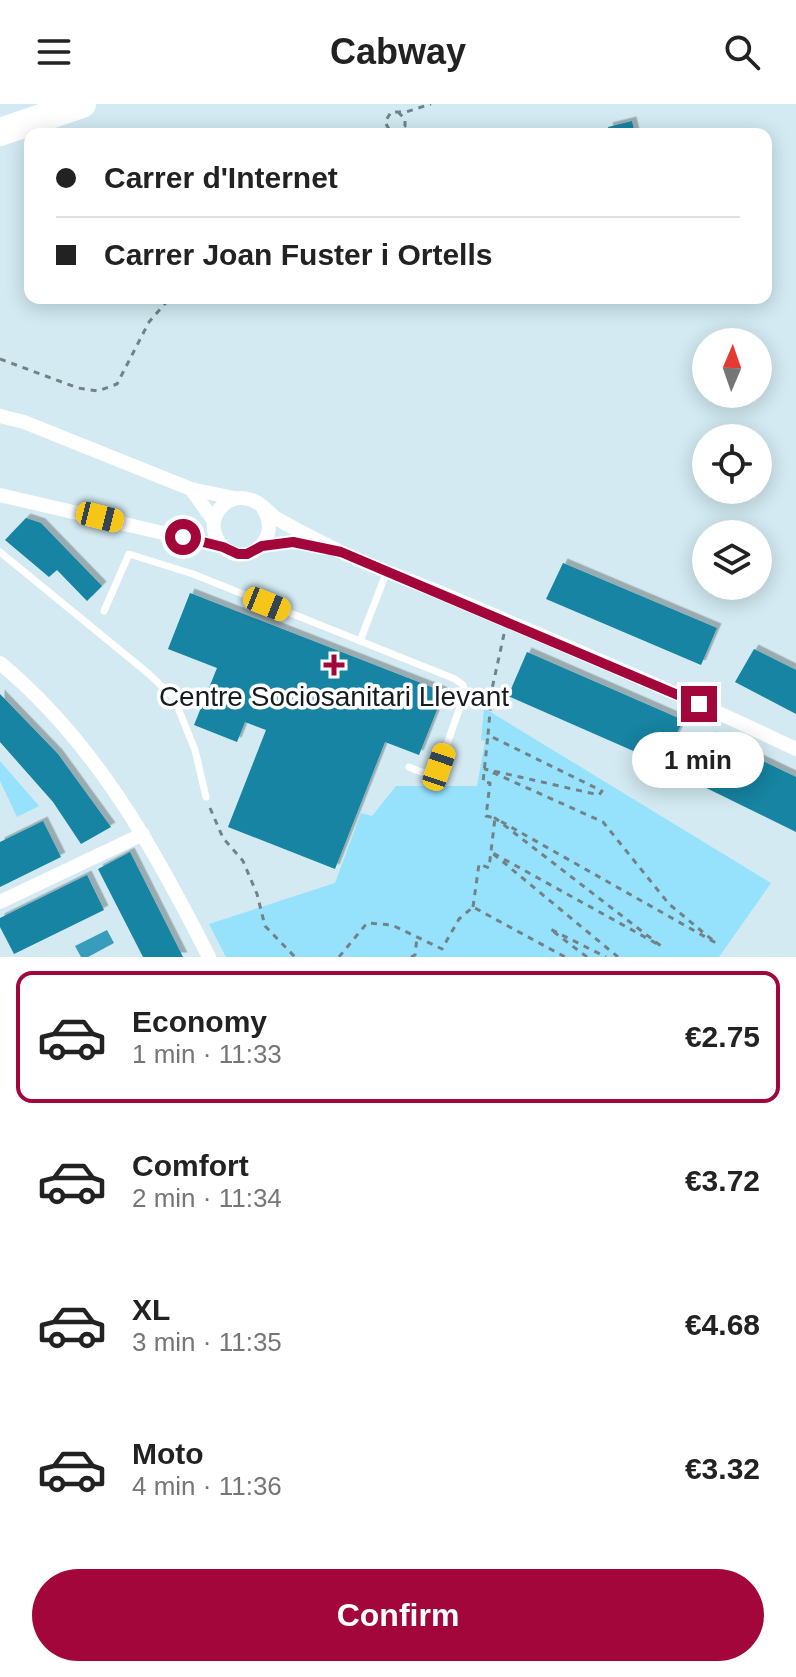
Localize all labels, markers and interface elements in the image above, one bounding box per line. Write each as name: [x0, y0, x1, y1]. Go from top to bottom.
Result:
icon: menu: [32, 30, 76, 74]
icon: search: [720, 30, 764, 74]
text: Cabway: [330, 31, 466, 72]
text: Carrer d'Internet: [104, 161, 338, 194]
text: Carrer Joan Fuster i Ortells: [104, 238, 492, 271]
north arrow: [692, 328, 772, 408]
map controls: [692, 328, 772, 600]
button: locate: [692, 424, 772, 504]
car: [74, 500, 126, 534]
route start: [165, 519, 201, 555]
button: layers: [692, 520, 772, 600]
car: [240, 584, 294, 624]
marker: Centre Sociosanitari Llevant: [323, 654, 345, 676]
place label: Centre Sociosanitari Llevant: [159, 681, 509, 712]
route end: [681, 686, 717, 722]
callout: 1 min: [633, 732, 765, 788]
car: [420, 740, 458, 794]
text: 1 min: [664, 745, 732, 775]
icon: car: [36, 1001, 108, 1073]
text: Economy: [132, 1005, 267, 1038]
text: €2.75: [685, 1020, 760, 1053]
text: 1 min · 11:33: [132, 1039, 282, 1069]
icon: car: [36, 1145, 108, 1217]
text: Comfort: [132, 1149, 249, 1182]
text: €3.72: [685, 1164, 760, 1197]
text: 2 min · 11:34: [132, 1183, 282, 1213]
icon: car: [36, 1289, 108, 1361]
text: XL: [132, 1293, 170, 1326]
text: €4.68: [685, 1308, 760, 1341]
text: 3 min · 11:35: [132, 1327, 282, 1357]
icon: car: [36, 1433, 108, 1505]
text: Moto: [132, 1437, 204, 1470]
text: €3.32: [685, 1452, 760, 1485]
text: 4 min · 11:36: [132, 1471, 282, 1501]
button: Confirm: [32, 1569, 764, 1661]

